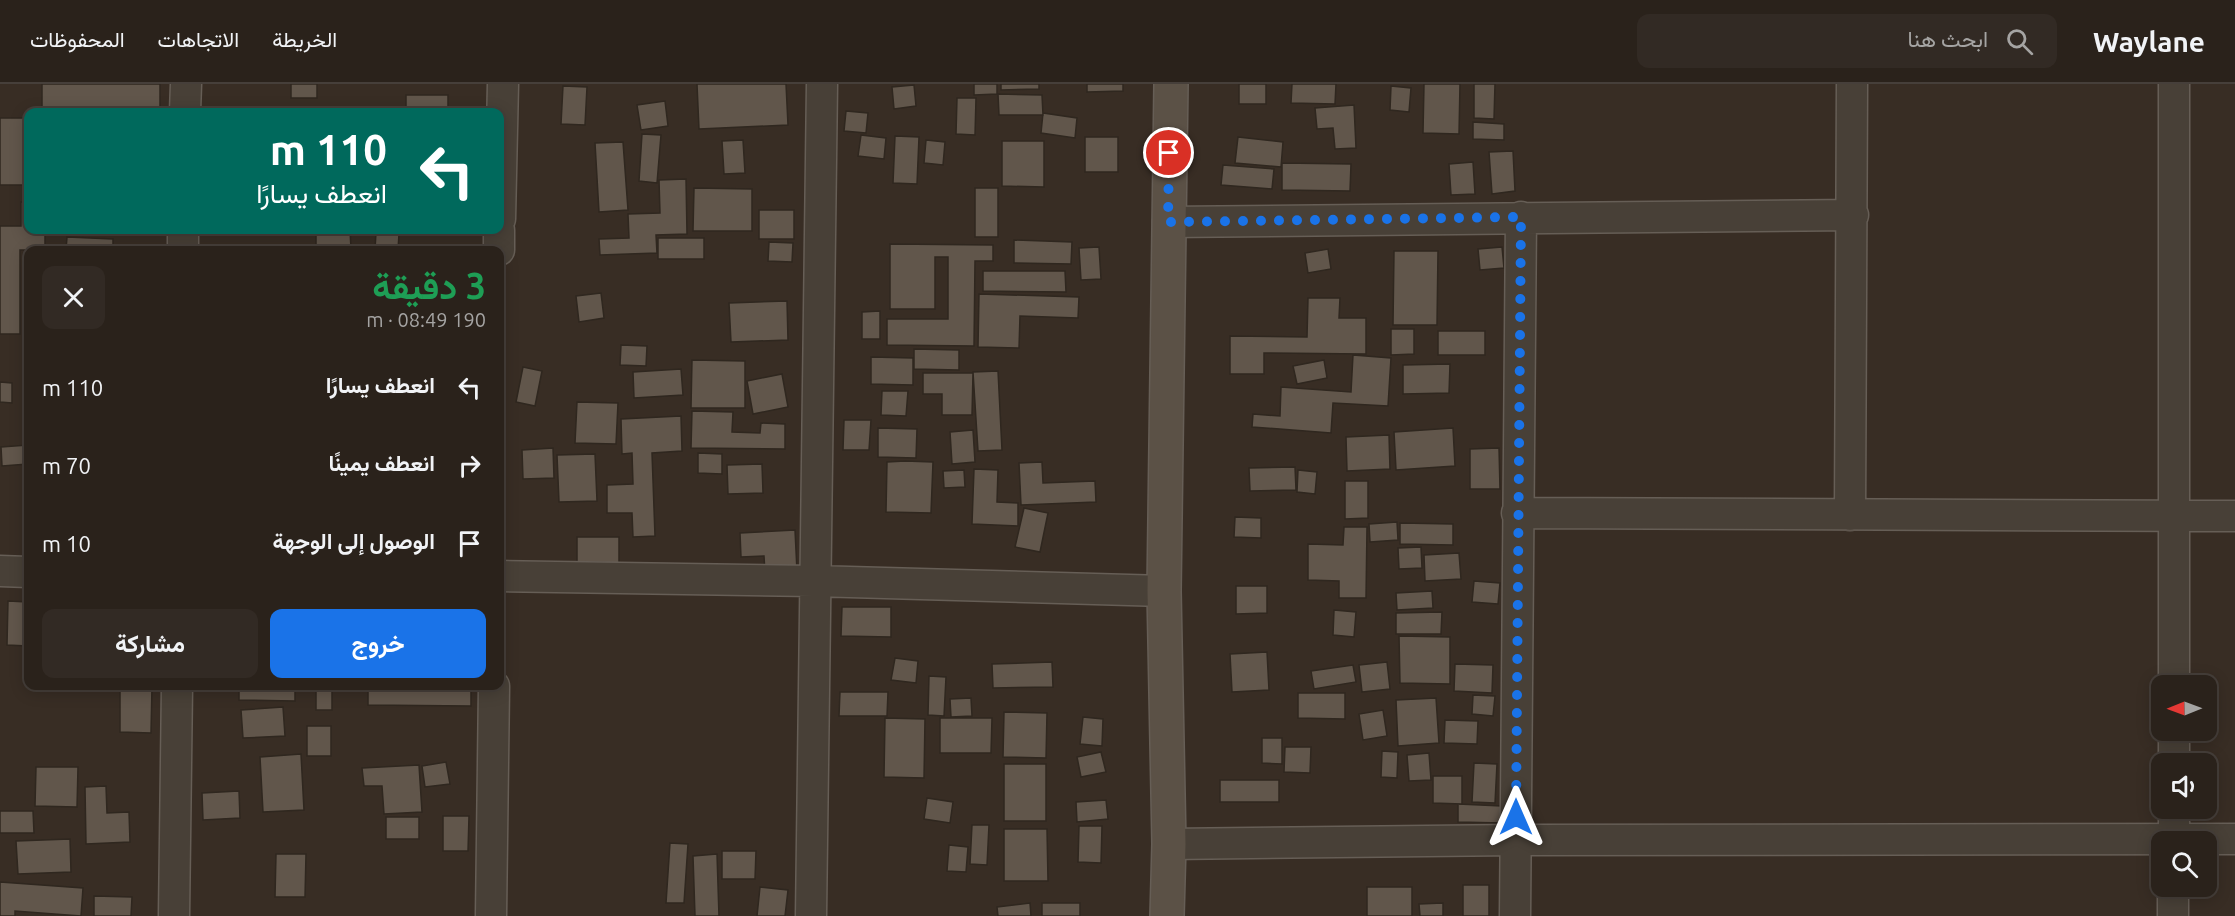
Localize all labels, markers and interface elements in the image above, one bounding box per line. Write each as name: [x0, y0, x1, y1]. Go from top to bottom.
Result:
search box: [1637, 14, 2057, 68]
icon: search: [2003, 25, 2036, 58]
text: ابحث هنا: [1907, 26, 1988, 51]
text: Waylane: [2093, 26, 2205, 57]
text: المحفوظات: [30, 27, 125, 51]
text: الاتجاهات: [158, 27, 239, 51]
text: الخريطة: [272, 27, 337, 51]
text: 110 m: [270, 126, 387, 173]
pin: [1143, 127, 1194, 178]
icon: left: [408, 132, 486, 210]
icon: arrive: [1152, 136, 1185, 169]
text: انعطف يسارًا: [256, 178, 387, 208]
text: 3 دقيقة: [372, 265, 486, 306]
button: close: [42, 266, 105, 329]
text: 190 m · 08:49: [366, 308, 486, 331]
icon: left: [453, 371, 486, 404]
text: انعطف يسارًا: [326, 372, 435, 397]
text: 110 m: [42, 375, 103, 400]
icon: right: [453, 449, 486, 482]
text: انعطف يمينًا: [328, 450, 435, 475]
text: 70 m: [42, 453, 91, 478]
icon: arrive: [453, 527, 486, 560]
text: الوصول إلى الوجهة: [272, 528, 435, 553]
text: 10 m: [42, 531, 91, 556]
button: مشاركة: [42, 609, 258, 678]
button: خروج: [270, 609, 486, 678]
north arrow: [2151, 675, 2217, 741]
map controls: [2151, 675, 2217, 897]
button: sound: [2151, 753, 2217, 819]
position arrow: [1484, 785, 1548, 849]
button: search: [2151, 831, 2217, 897]

